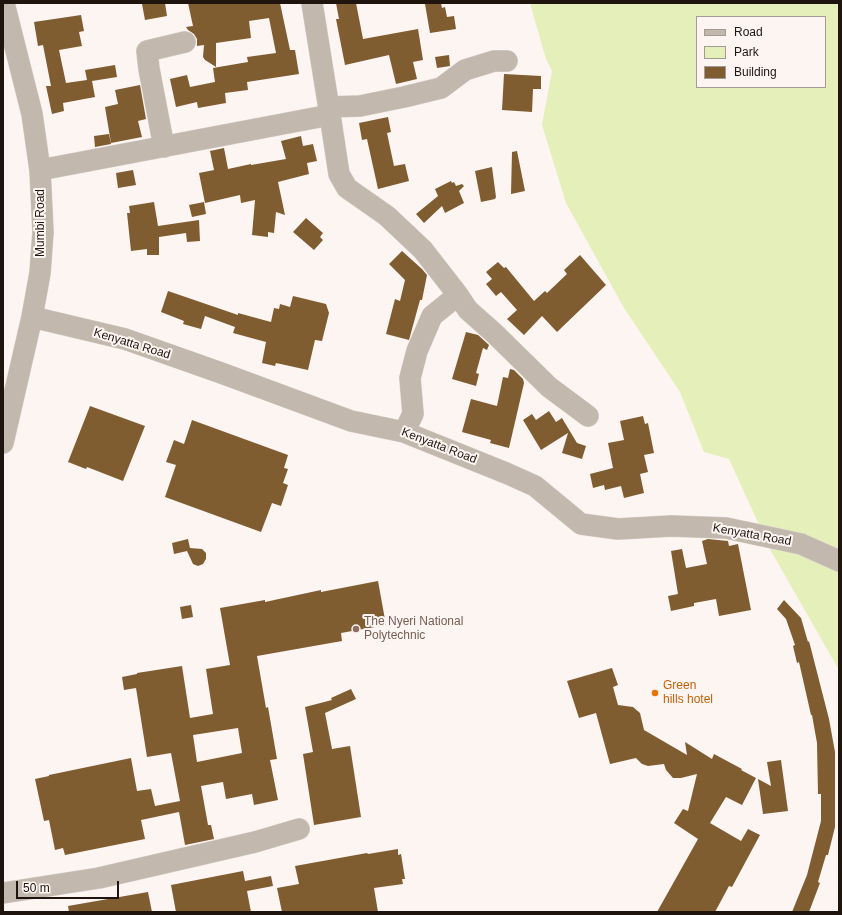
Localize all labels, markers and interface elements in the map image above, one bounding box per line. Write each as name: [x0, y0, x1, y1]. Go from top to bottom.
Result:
legend: [696, 16, 826, 88]
text: Road: [734, 25, 763, 39]
text: Park: [734, 45, 759, 59]
text: Building: [734, 65, 777, 79]
street label: Mumbi Road: [34, 189, 48, 257]
street label: Kenyatta Road: [92, 326, 172, 362]
street label: Kenyatta Road: [399, 425, 479, 467]
street label: Kenyatta Road: [712, 521, 792, 549]
place label: The Nyeri National Polytechnic: [364, 615, 463, 643]
marker: The Nyeri National Polytechnic: [351, 624, 361, 634]
place label: Green hills hotel: [663, 679, 713, 707]
marker: Green hills hotel: [650, 688, 660, 698]
scale bar: [18, 873, 121, 899]
text: 50 m: [23, 881, 50, 895]

